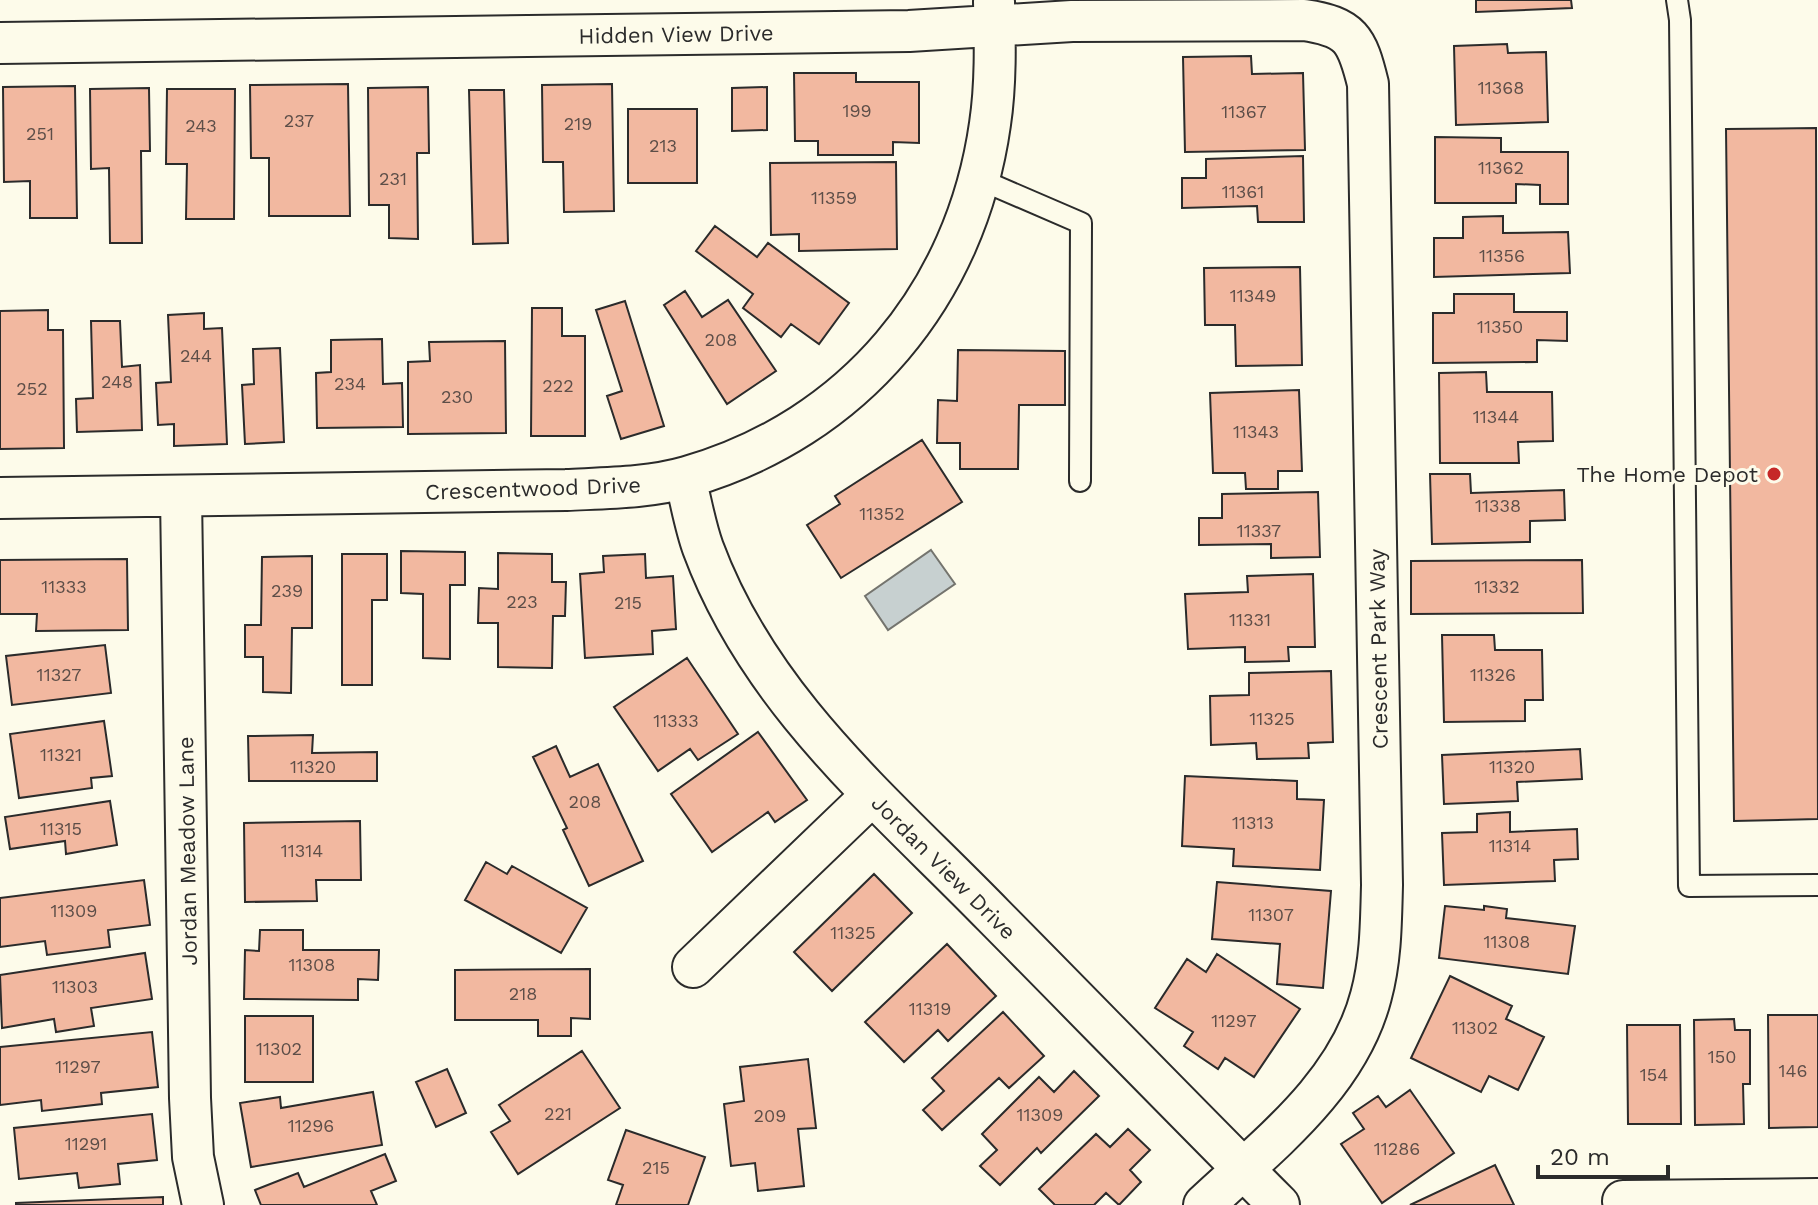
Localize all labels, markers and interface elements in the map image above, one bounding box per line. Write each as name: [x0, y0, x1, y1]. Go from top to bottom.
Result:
street label: Hidden View Drive: [578, 20, 774, 49]
house number: 11368: [1478, 77, 1524, 98]
house number: 199: [842, 100, 872, 121]
house number: 11367: [1221, 101, 1267, 122]
house number: 237: [284, 110, 314, 131]
house number: 219: [564, 113, 592, 134]
house number: 243: [185, 115, 217, 136]
house number: 251: [26, 123, 54, 144]
house number: 213: [649, 135, 677, 156]
house number: 11362: [1478, 157, 1524, 178]
house number: 231: [379, 168, 407, 189]
house number: 11361: [1222, 181, 1264, 202]
house number: 11359: [811, 187, 857, 208]
house number: 11356: [1479, 245, 1525, 266]
house number: 11349: [1230, 285, 1276, 306]
house number: 11350: [1477, 316, 1523, 337]
house number: 208: [705, 329, 737, 350]
house number: 244: [180, 345, 212, 366]
house number: 248: [101, 371, 133, 392]
house number: 234: [334, 373, 366, 394]
house number: 222: [542, 375, 574, 396]
house number: 252: [16, 378, 48, 399]
house number: 230: [441, 386, 473, 407]
house number: 11344: [1473, 406, 1519, 427]
house number: 11343: [1233, 421, 1279, 442]
place label: The Home Depot: [1576, 462, 1758, 487]
marker: The Home Depot: [1765, 465, 1783, 483]
street label: Crescentwood Drive: [425, 472, 641, 505]
house number: 11338: [1475, 495, 1521, 516]
house number: 11352: [859, 503, 905, 524]
house number: 11337: [1237, 520, 1281, 541]
street label: Crescent Park Way: [1364, 548, 1393, 749]
house number: 11333: [41, 576, 87, 597]
house number: 11332: [1474, 576, 1520, 597]
house number: 239: [271, 580, 303, 601]
house number: 223: [506, 591, 538, 612]
house number: 215: [614, 592, 642, 613]
house number: 11331: [1229, 609, 1271, 630]
house number: 11327: [37, 664, 81, 685]
house number: 11326: [1470, 664, 1516, 685]
house number: 11325: [1249, 708, 1295, 729]
house number: 11333: [653, 710, 699, 731]
street label: Jordan Meadow Lane: [173, 736, 202, 966]
house number: 11321: [40, 744, 82, 765]
house number: 11320: [290, 756, 336, 777]
house number: 11320: [1489, 756, 1535, 777]
street label: Jordan View Drive: [866, 790, 1021, 945]
house number: 208: [569, 791, 601, 812]
house number: 11313: [1232, 812, 1274, 833]
house number: 11315: [40, 818, 82, 839]
house number: 11314: [1489, 835, 1531, 856]
house number: 11314: [281, 840, 323, 861]
house number: 11309: [51, 900, 97, 921]
house number: 11307: [1248, 904, 1294, 925]
house number: 11325: [830, 922, 876, 943]
house number: 11308: [1484, 931, 1530, 952]
house number: 11308: [289, 954, 335, 975]
house number: 11303: [52, 976, 98, 997]
house number: 218: [509, 983, 537, 1004]
house number: 11319: [909, 998, 951, 1019]
house number: 11297: [1211, 1010, 1257, 1031]
house number: 11302: [1452, 1017, 1498, 1038]
house number: 11302: [256, 1038, 302, 1059]
house number: 150: [1708, 1046, 1736, 1067]
house number: 11297: [55, 1056, 101, 1077]
house number: 146: [1779, 1060, 1807, 1081]
house number: 154: [1640, 1064, 1668, 1085]
house number: 221: [544, 1103, 572, 1124]
house number: 11309: [1017, 1104, 1063, 1125]
house number: 209: [754, 1105, 786, 1126]
house number: 11296: [288, 1115, 334, 1136]
scale bar: [1538, 1129, 1668, 1179]
house number: 11291: [65, 1133, 107, 1154]
house number: 11286: [1374, 1138, 1420, 1159]
text: 20 m: [1550, 1143, 1610, 1171]
house number: 215: [642, 1157, 670, 1178]

